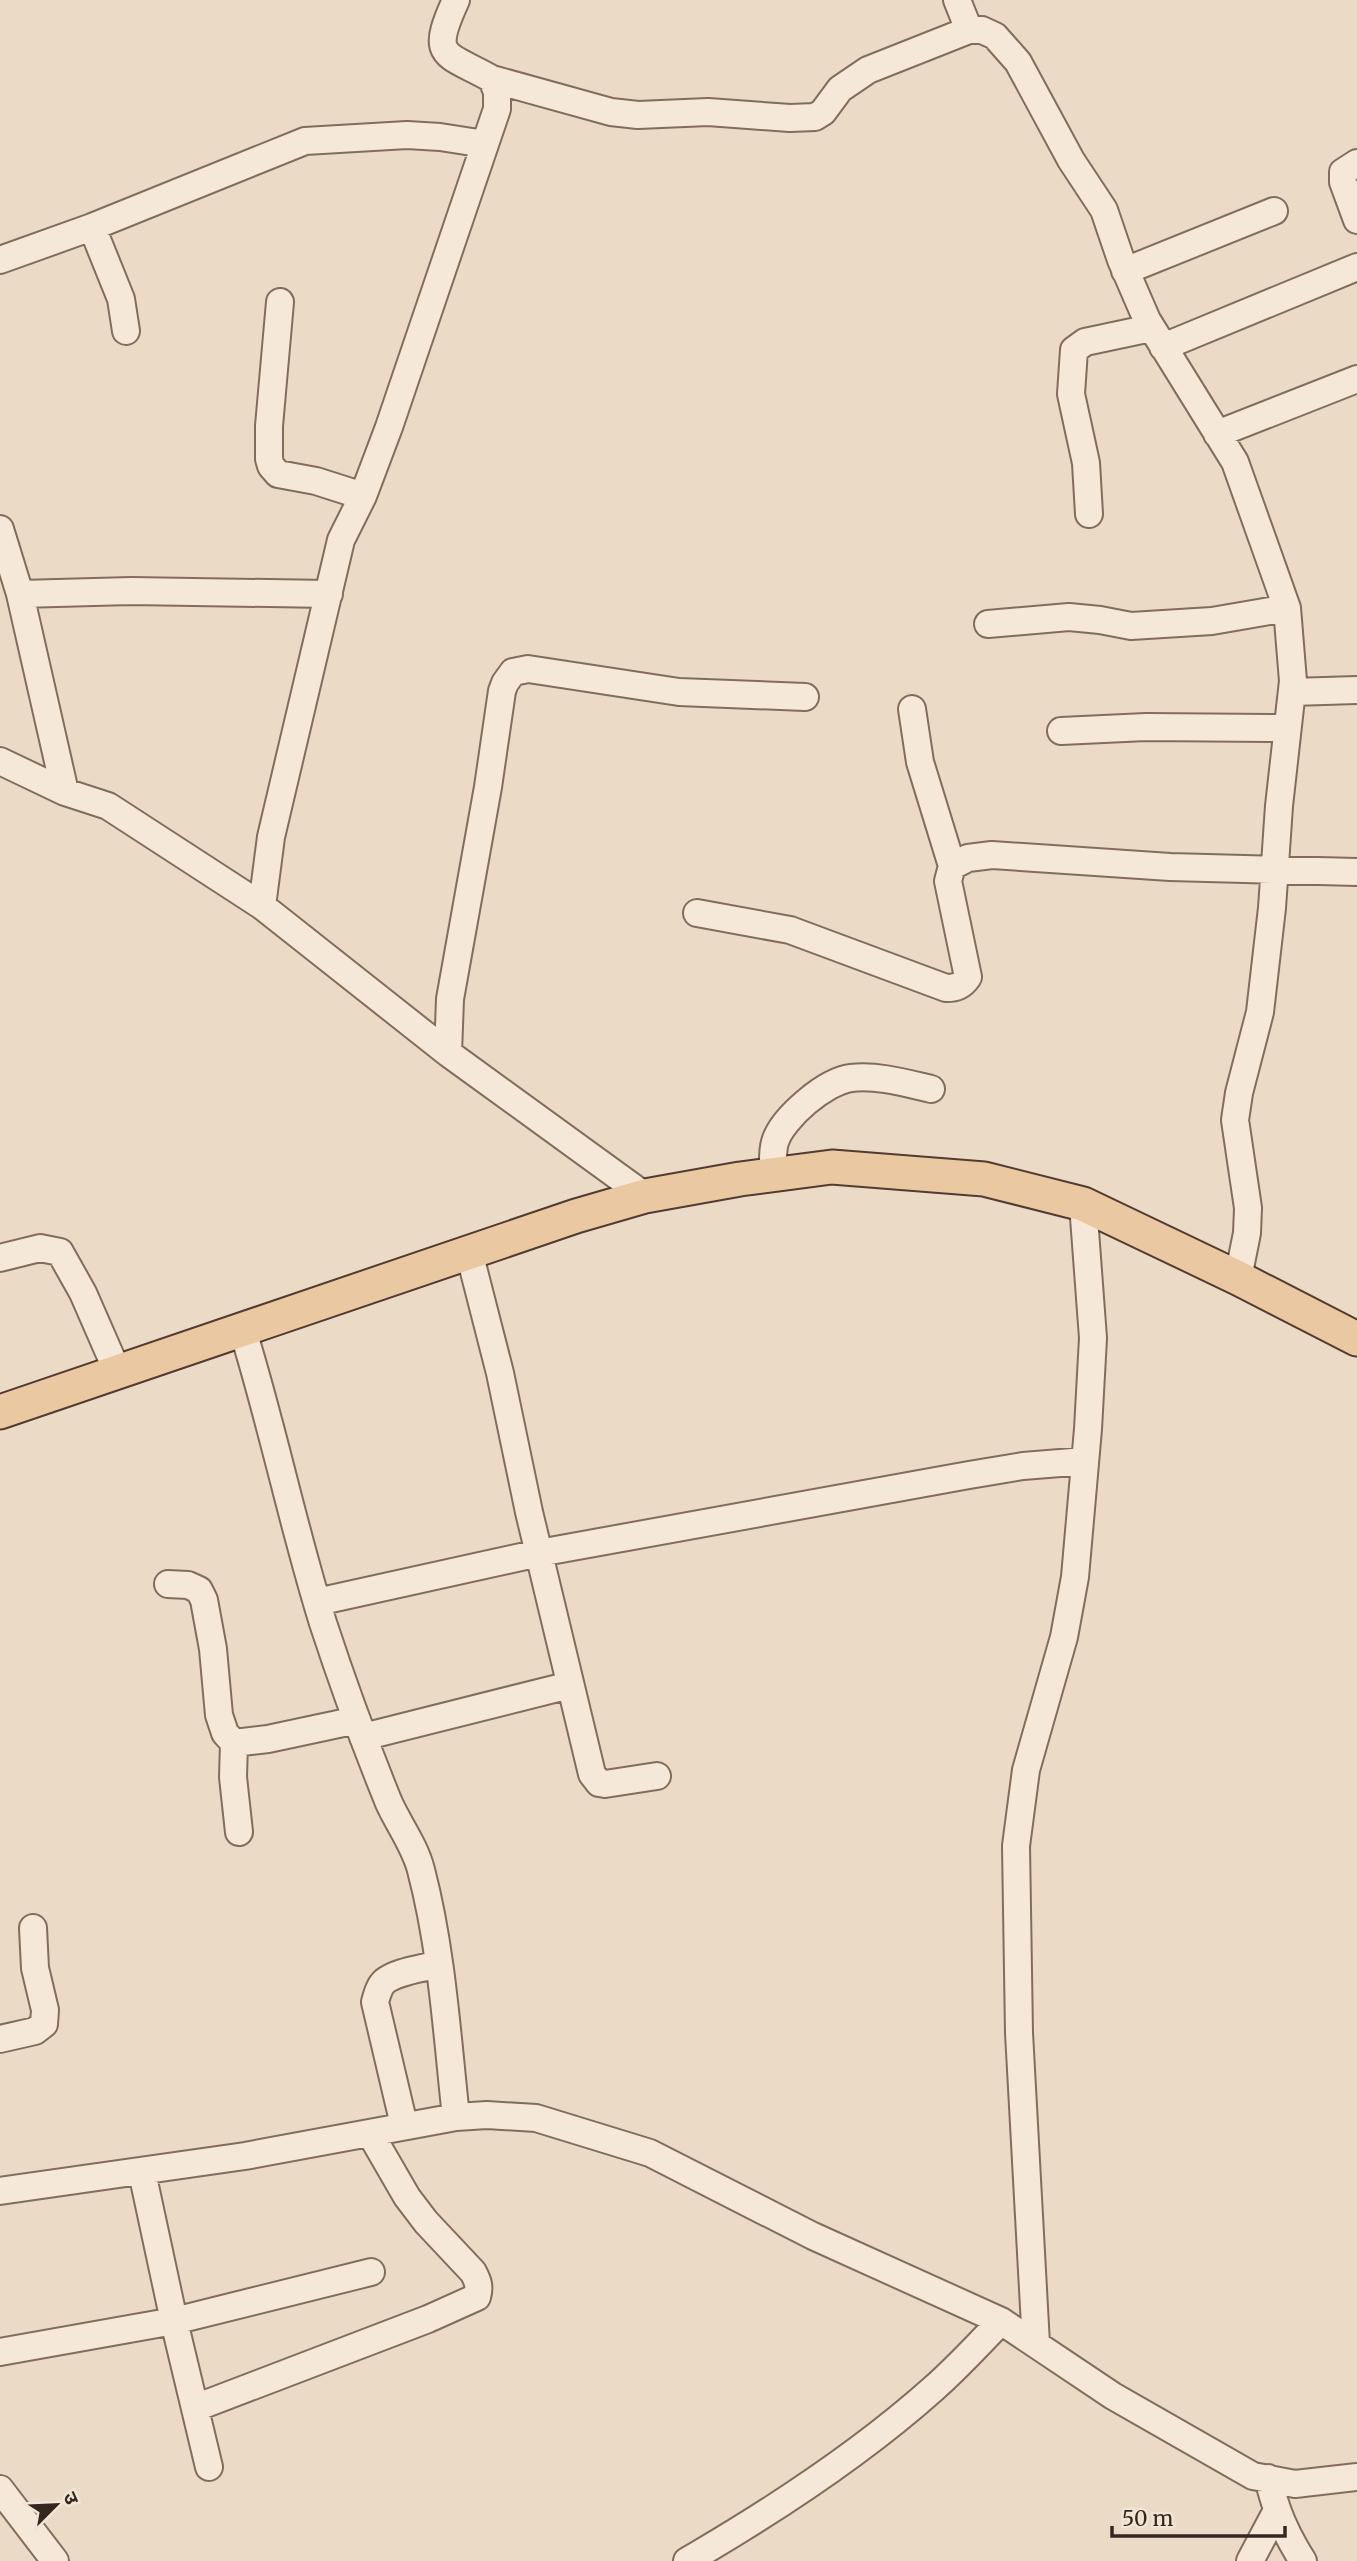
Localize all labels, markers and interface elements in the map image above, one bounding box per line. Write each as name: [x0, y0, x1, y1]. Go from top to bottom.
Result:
north arrow: [21, 2470, 91, 2540]
text: उ: [58, 2488, 85, 2509]
scale bar: [1112, 2494, 1285, 2538]
text: 50 m: [1122, 2505, 1173, 2532]

